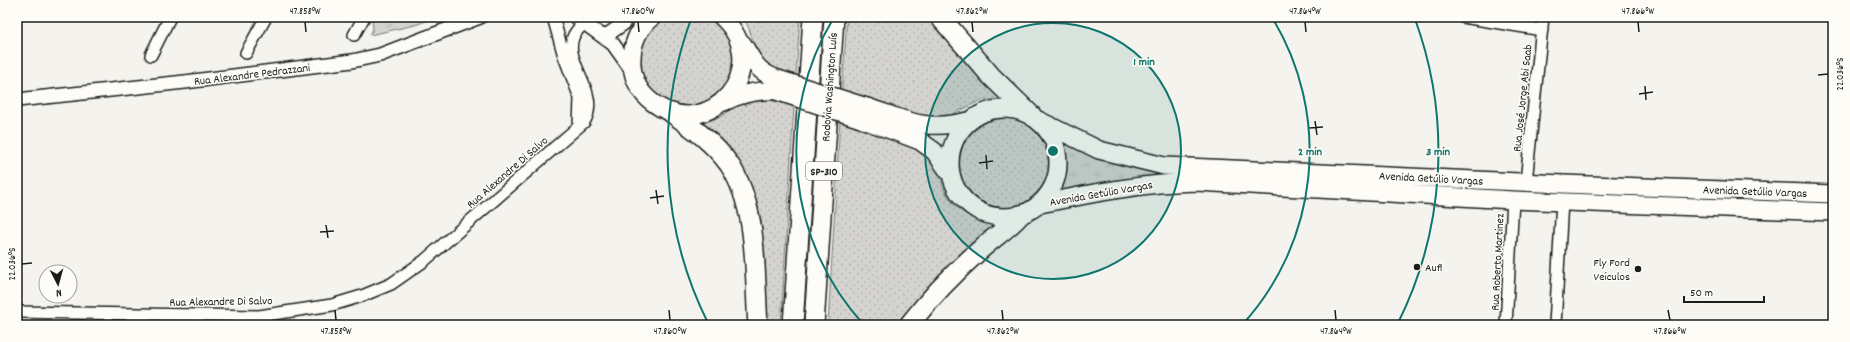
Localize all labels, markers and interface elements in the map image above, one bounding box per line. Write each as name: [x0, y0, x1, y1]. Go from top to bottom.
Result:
text: 47.858°W: [289, 5, 321, 19]
text: 47.860°W: [622, 5, 655, 19]
text: 47.862°W: [956, 5, 988, 19]
text: 47.864°W: [1289, 5, 1321, 19]
text: 47.866°W: [1622, 5, 1654, 19]
street label: Rodovia Washington Luís: [818, 32, 843, 142]
street label: Rua José Jorge Abi Saab: [1509, 44, 1538, 153]
text: 1 min: [1133, 54, 1155, 71]
text: 22.036°S: [1834, 58, 1848, 90]
street label: Rua Alexandre Pedrazzani: [193, 60, 311, 91]
street label: Rua Alexandre Di Salvo: [464, 133, 552, 213]
centre of rings: [1046, 144, 1060, 158]
text: 2 min: [1298, 144, 1322, 161]
text: 3 min: [1426, 144, 1450, 161]
road number: SP-310: [806, 162, 842, 180]
street label: Avenida Getúlio Vargas: [1378, 168, 1484, 191]
street label: Avenida Getúlio Vargas: [1048, 177, 1154, 212]
street label: Avenida Getúlio Vargas: [1702, 182, 1807, 203]
street label: Rua Roberto Martinez: [1487, 213, 1510, 311]
text: 22.036°S: [6, 248, 20, 280]
place label: Fly Ford Veiculos: [1593, 255, 1630, 286]
place label: Aufi: [1425, 260, 1443, 277]
marker: Aufi: [1412, 262, 1422, 272]
north arrow: [38, 264, 78, 304]
marker: Fly Ford Veiculos: [1633, 264, 1643, 274]
scale bar: [1684, 278, 1764, 304]
text: N: [55, 284, 62, 300]
text: 50 m: [1690, 285, 1713, 302]
street label: Rua Alexandre Di Salvo: [169, 293, 273, 312]
text: 47.858°W: [320, 325, 352, 339]
text: 47.860°W: [654, 325, 687, 339]
text: 47.862°W: [987, 325, 1019, 339]
text: 47.864°W: [1320, 325, 1352, 339]
text: 47.866°W: [1654, 325, 1686, 339]

